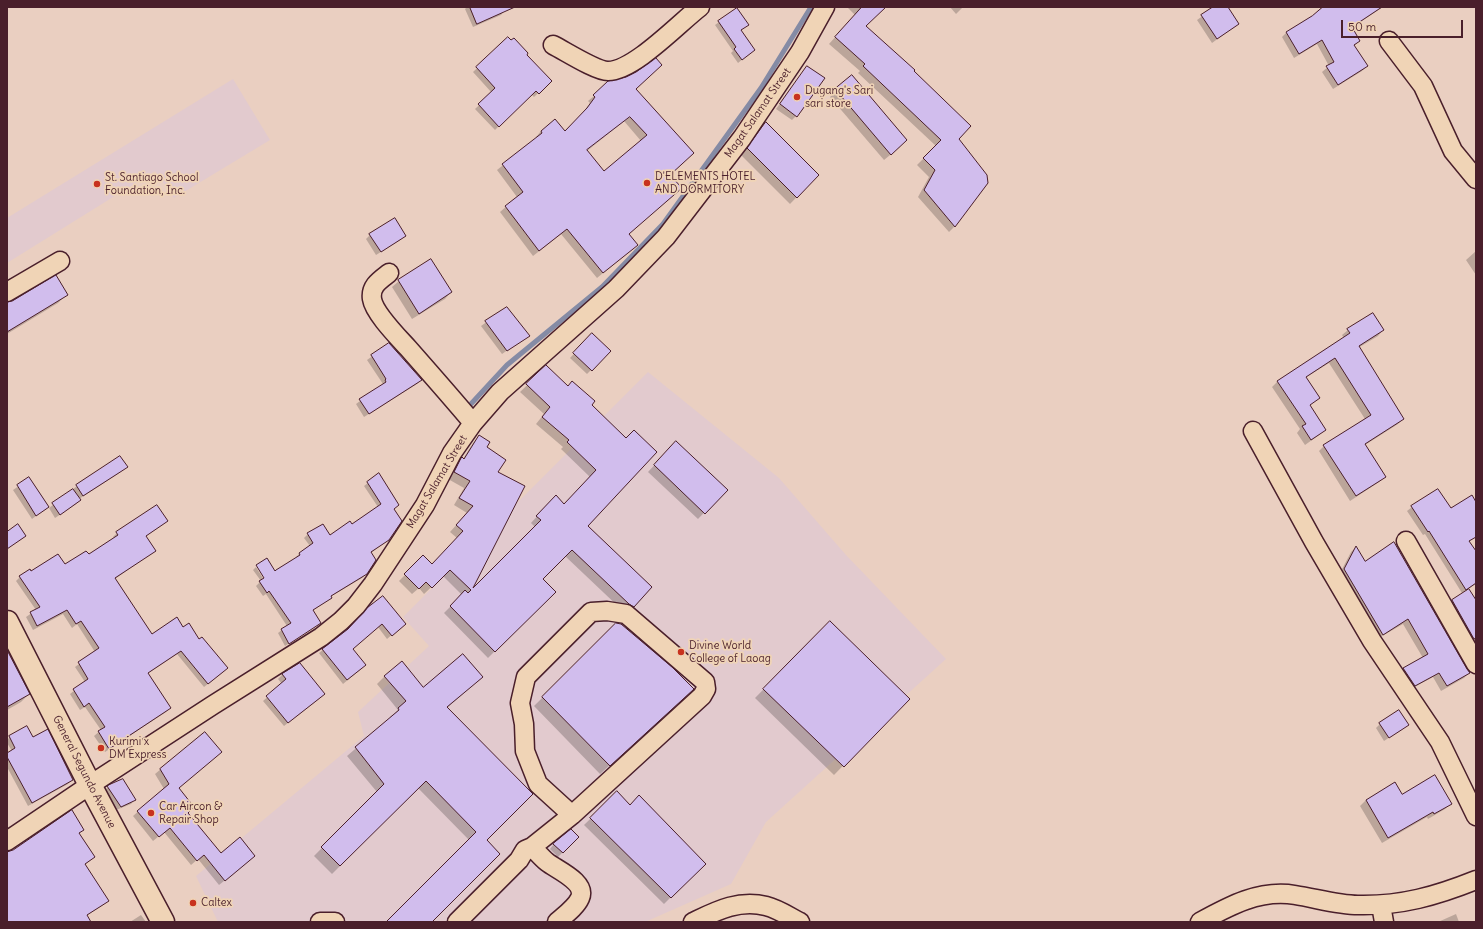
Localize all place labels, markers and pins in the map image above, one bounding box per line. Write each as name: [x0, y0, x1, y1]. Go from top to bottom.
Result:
place label: Dugang's Sari sari store: [805, 84, 873, 110]
marker: Dugang's Sari sari store: [792, 92, 802, 102]
place label: D'ELEMENTS HOTEL AND DORMITORY: [655, 170, 756, 196]
place label: St. Santiago School Foundation, Inc.: [105, 171, 198, 197]
marker: D'ELEMENTS HOTEL AND DORMITORY: [642, 178, 652, 188]
marker: St. Santiago School Foundation, Inc.: [92, 179, 102, 189]
place label: Divine World College of Laoag: [689, 639, 771, 665]
marker: Divine World College of Laoag: [676, 647, 686, 657]
place label: Kurimi x DM Express: [109, 735, 167, 761]
marker: Kurimi x DM Express: [96, 743, 106, 753]
place label: Car Aircon & Repair Shop: [159, 800, 223, 826]
marker: Car Aircon & Repair Shop: [146, 808, 156, 818]
place label: Caltex: [201, 896, 232, 910]
marker: Caltex: [188, 898, 198, 908]

